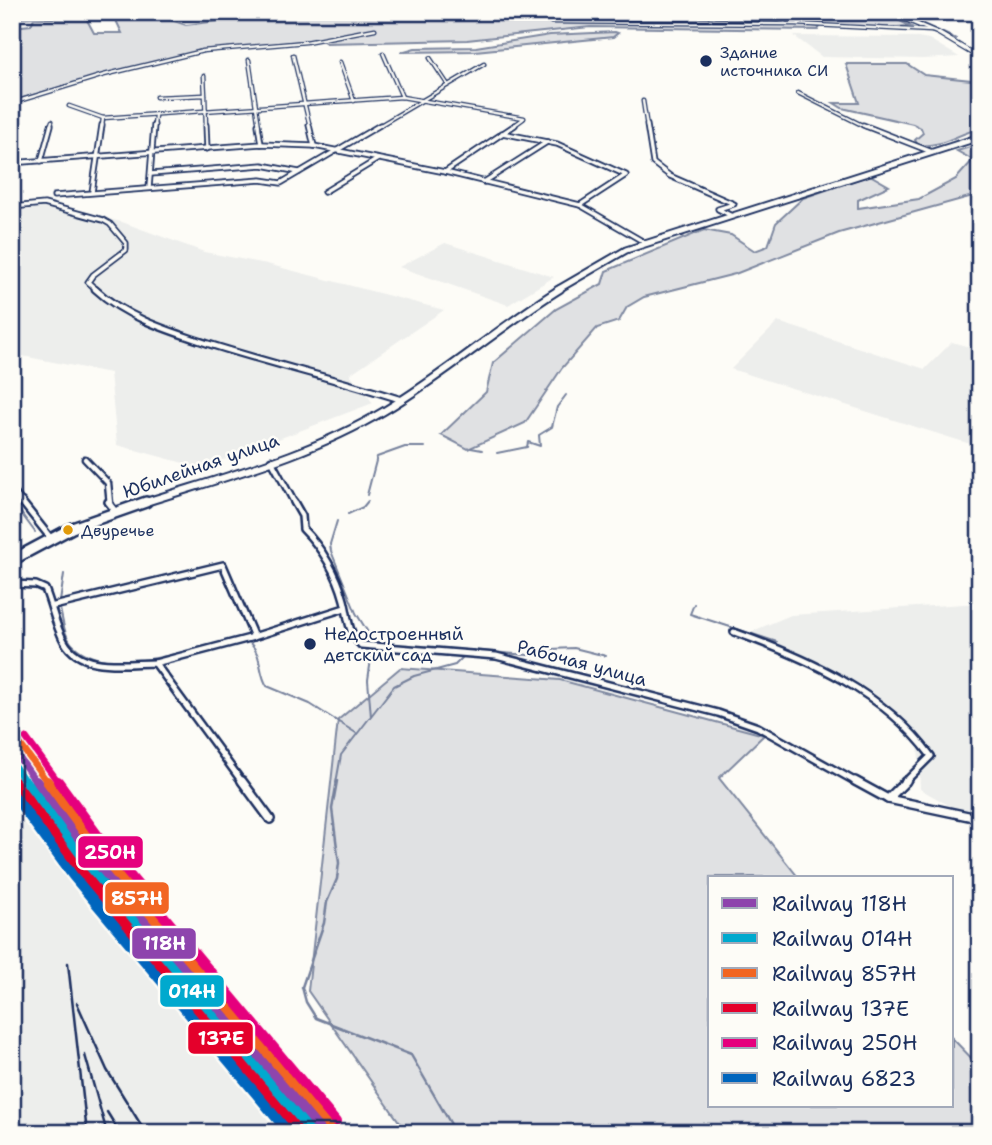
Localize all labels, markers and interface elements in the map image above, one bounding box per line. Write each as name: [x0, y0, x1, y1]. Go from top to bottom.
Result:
place label: Здание источника СИ: [720, 42, 828, 81]
marker: Здание источника СИ: [698, 53, 714, 69]
street label: Юбилейная улица: [120, 428, 282, 504]
place label: Двуречье: [81, 520, 155, 541]
marker: Двуречье: [61, 523, 75, 537]
place label: Недостроенный детский сад: [324, 622, 464, 667]
street label: Рабочая улица: [514, 634, 650, 692]
marker: Недостроенный детский сад: [302, 636, 318, 652]
line badge: 250Н: [77, 835, 144, 869]
text: 250Н: [84, 840, 136, 865]
legend: [708, 876, 954, 1106]
line badge: 857Н: [104, 881, 170, 915]
text: 857Н: [111, 886, 163, 911]
text: Railway 118Н: [772, 890, 907, 918]
text: Railway 014Н: [772, 925, 913, 953]
line badge: 118Н: [131, 927, 197, 960]
text: 118Н: [142, 931, 186, 956]
text: Railway 857Н: [772, 960, 917, 988]
line badge: 014Н: [159, 974, 225, 1008]
text: 014Н: [168, 979, 216, 1004]
text: Railway 137Е: [772, 995, 909, 1023]
line badge: 137Е: [187, 1021, 254, 1055]
text: 137Е: [198, 1026, 244, 1051]
text: Railway 250Н: [772, 1029, 918, 1057]
text: Railway 6823: [772, 1065, 916, 1093]

